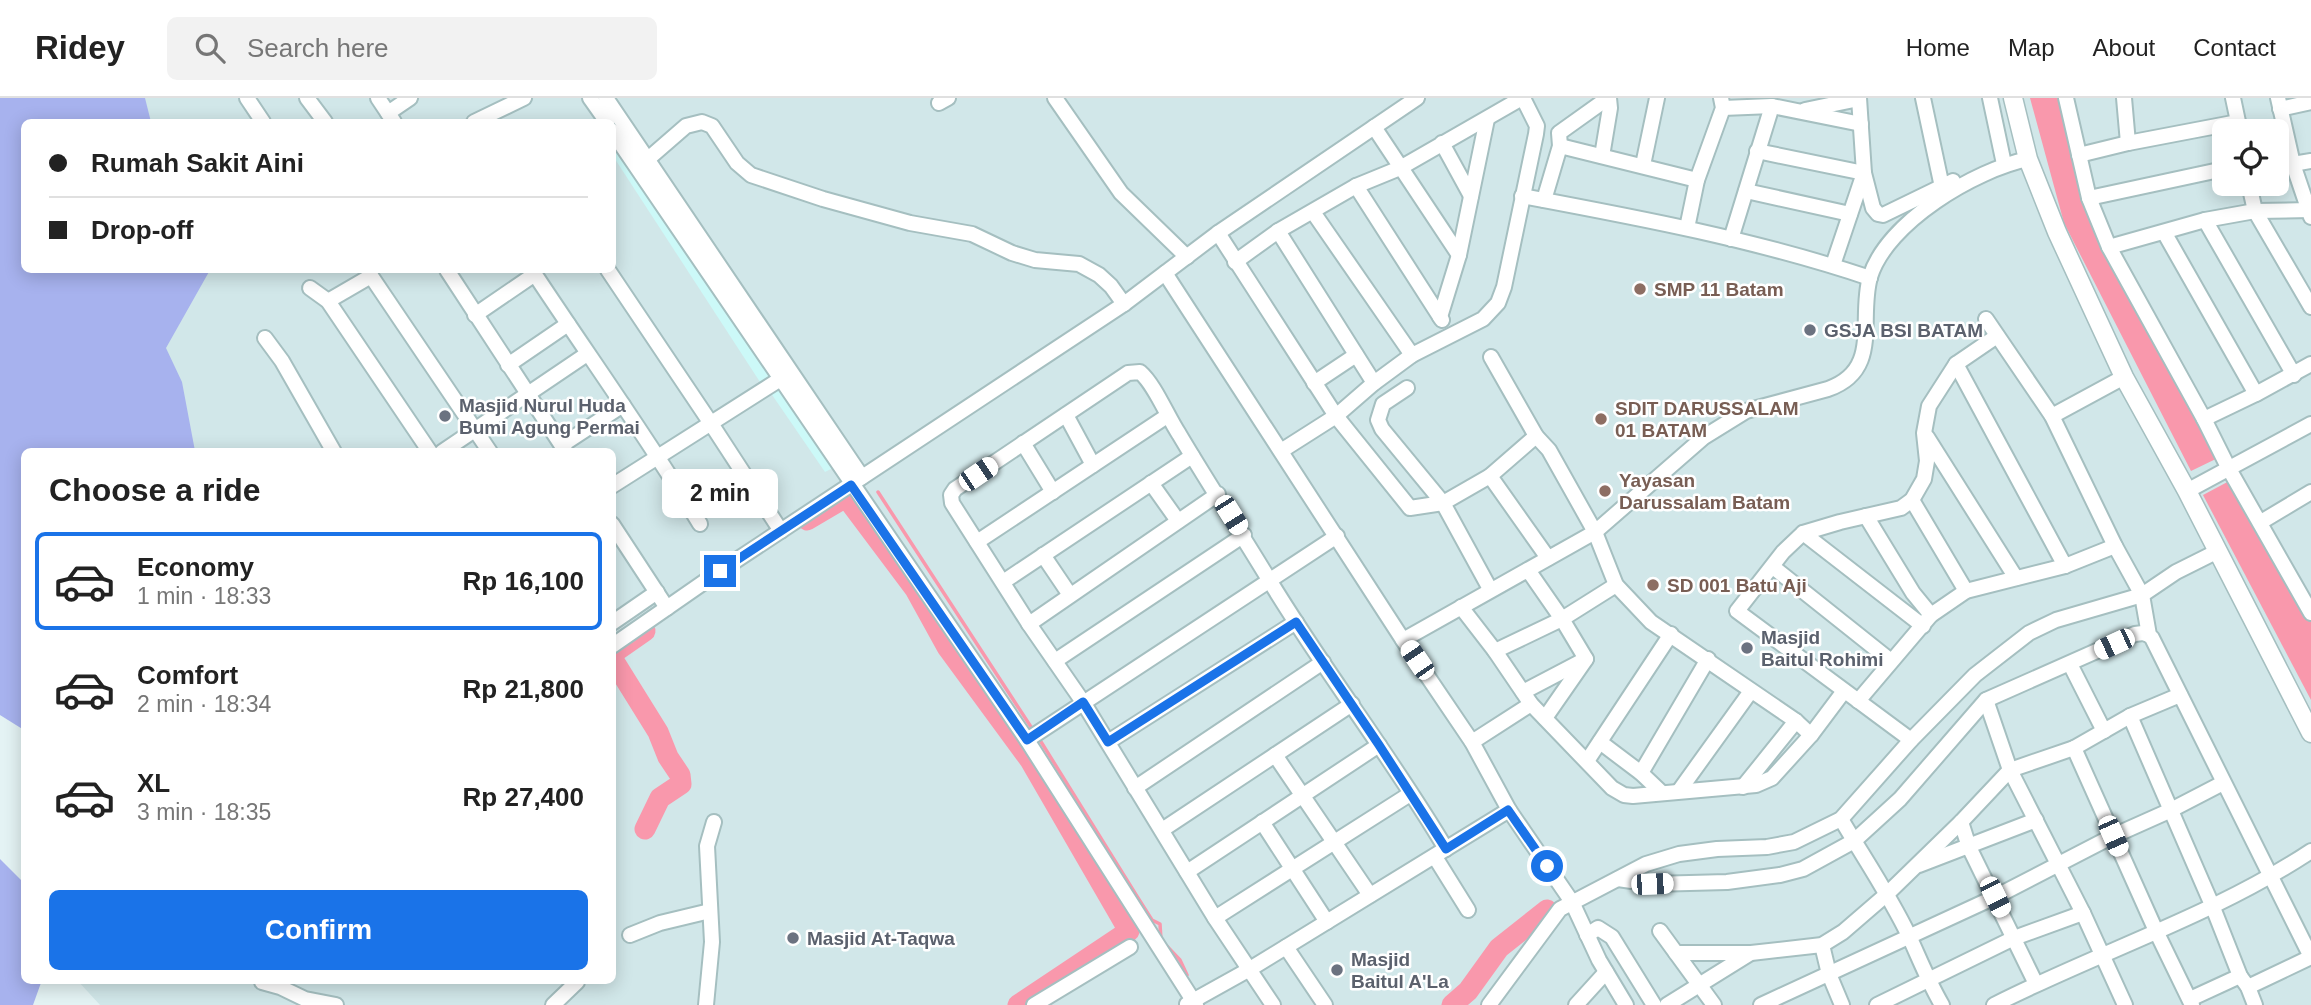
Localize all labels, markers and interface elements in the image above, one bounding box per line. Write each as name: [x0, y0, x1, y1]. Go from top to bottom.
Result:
search box: [167, 17, 657, 80]
text: Ridey: [35, 29, 125, 66]
icon: search: [191, 29, 229, 67]
text: Search here: [247, 33, 389, 63]
text: Home: [1906, 34, 1970, 61]
text: Map: [2008, 34, 2055, 61]
text: About: [2093, 34, 2155, 61]
text: Contact: [2193, 34, 2276, 61]
map controls: [2212, 119, 2289, 196]
button: locate: [2212, 119, 2289, 196]
text: Rumah Sakit Aini: [91, 148, 304, 178]
text: Drop-off: [91, 215, 194, 245]
place label: SMP 11 Batam: [1654, 279, 1784, 300]
marker: SMP 11 Batam: [1632, 281, 1648, 297]
place label: GSJA BSI BATAM: [1824, 320, 1983, 341]
marker: GSJA BSI BATAM: [1802, 322, 1818, 338]
place label: Masjid Nurul Huda Bumi Agung Permai: [459, 395, 640, 438]
place label: SDIT DARUSSALAM 01 BATAM: [1615, 398, 1799, 441]
marker: Masjid Nurul Huda Bumi Agung Permai: [437, 408, 453, 424]
marker: SDIT DARUSSALAM 01 BATAM: [1593, 411, 1609, 427]
car: [955, 454, 1002, 494]
callout: 2 min: [662, 470, 778, 518]
place label: Yayasan Darussalam Batam: [1619, 470, 1790, 513]
text: Choose a ride: [49, 472, 261, 508]
text: 2 min: [690, 480, 750, 506]
marker: Yayasan Darussalam Batam: [1597, 483, 1613, 499]
car: [1211, 492, 1252, 538]
icon: car: [53, 550, 116, 613]
text: Economy: [137, 552, 254, 582]
route end: [704, 555, 736, 587]
text: Rp 16,100: [463, 566, 584, 596]
place label: SD 001 Batu Aji: [1667, 575, 1807, 596]
marker: SD 001 Batu Aji: [1645, 577, 1661, 593]
text: 1 min · 18:33: [137, 583, 271, 609]
car: [2091, 626, 2138, 662]
place label: Masjid Baitul Rohimi: [1761, 627, 1883, 670]
car: [1397, 637, 1438, 683]
marker: Masjid Baitul Rohimi: [1739, 640, 1755, 656]
icon: car: [53, 658, 116, 721]
text: Comfort: [137, 660, 238, 690]
text: Rp 21,800: [463, 674, 584, 704]
text: 2 min · 18:34: [137, 691, 271, 717]
icon: car: [53, 766, 116, 829]
text: XL: [137, 768, 170, 798]
text: Rp 27,400: [463, 782, 584, 812]
text: 3 min · 18:35: [137, 799, 271, 825]
car: [2095, 813, 2132, 859]
route start: [1531, 850, 1563, 882]
car: [1631, 873, 1674, 895]
car: [1977, 874, 2014, 920]
button: Confirm: [49, 890, 588, 970]
place label: Masjid At-Taqwa: [807, 928, 955, 949]
marker: Masjid At-Taqwa: [785, 930, 801, 946]
place label: Masjid Baitul A'La: [1351, 949, 1449, 992]
marker: Masjid Baitul A'La: [1329, 962, 1345, 978]

